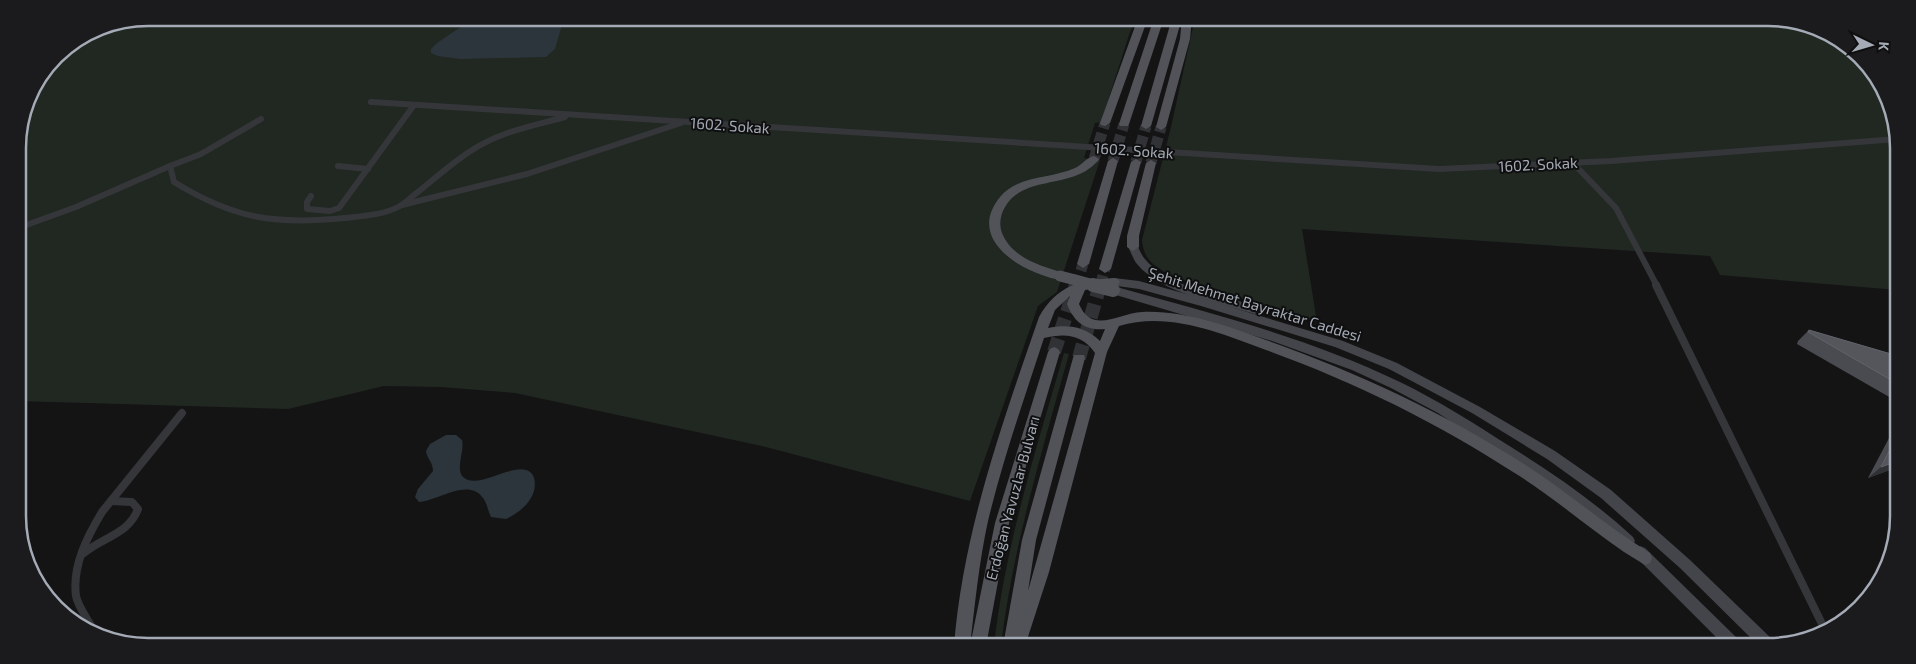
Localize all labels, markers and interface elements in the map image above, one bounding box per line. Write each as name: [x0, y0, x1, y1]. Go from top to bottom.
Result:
north arrow: [1846, 20, 1896, 70]
text: K: [1876, 41, 1893, 51]
street label: 1602. Sokak: [690, 113, 771, 137]
street label: 1602. Sokak: [1094, 138, 1175, 162]
street label: 1602. Sokak: [1498, 153, 1578, 175]
street label: Şehit Mehmet Bayraktar Caddesi: [1146, 263, 1364, 346]
street label: Erdoğan Yavuzlar Bulvarı: [981, 414, 1043, 582]

